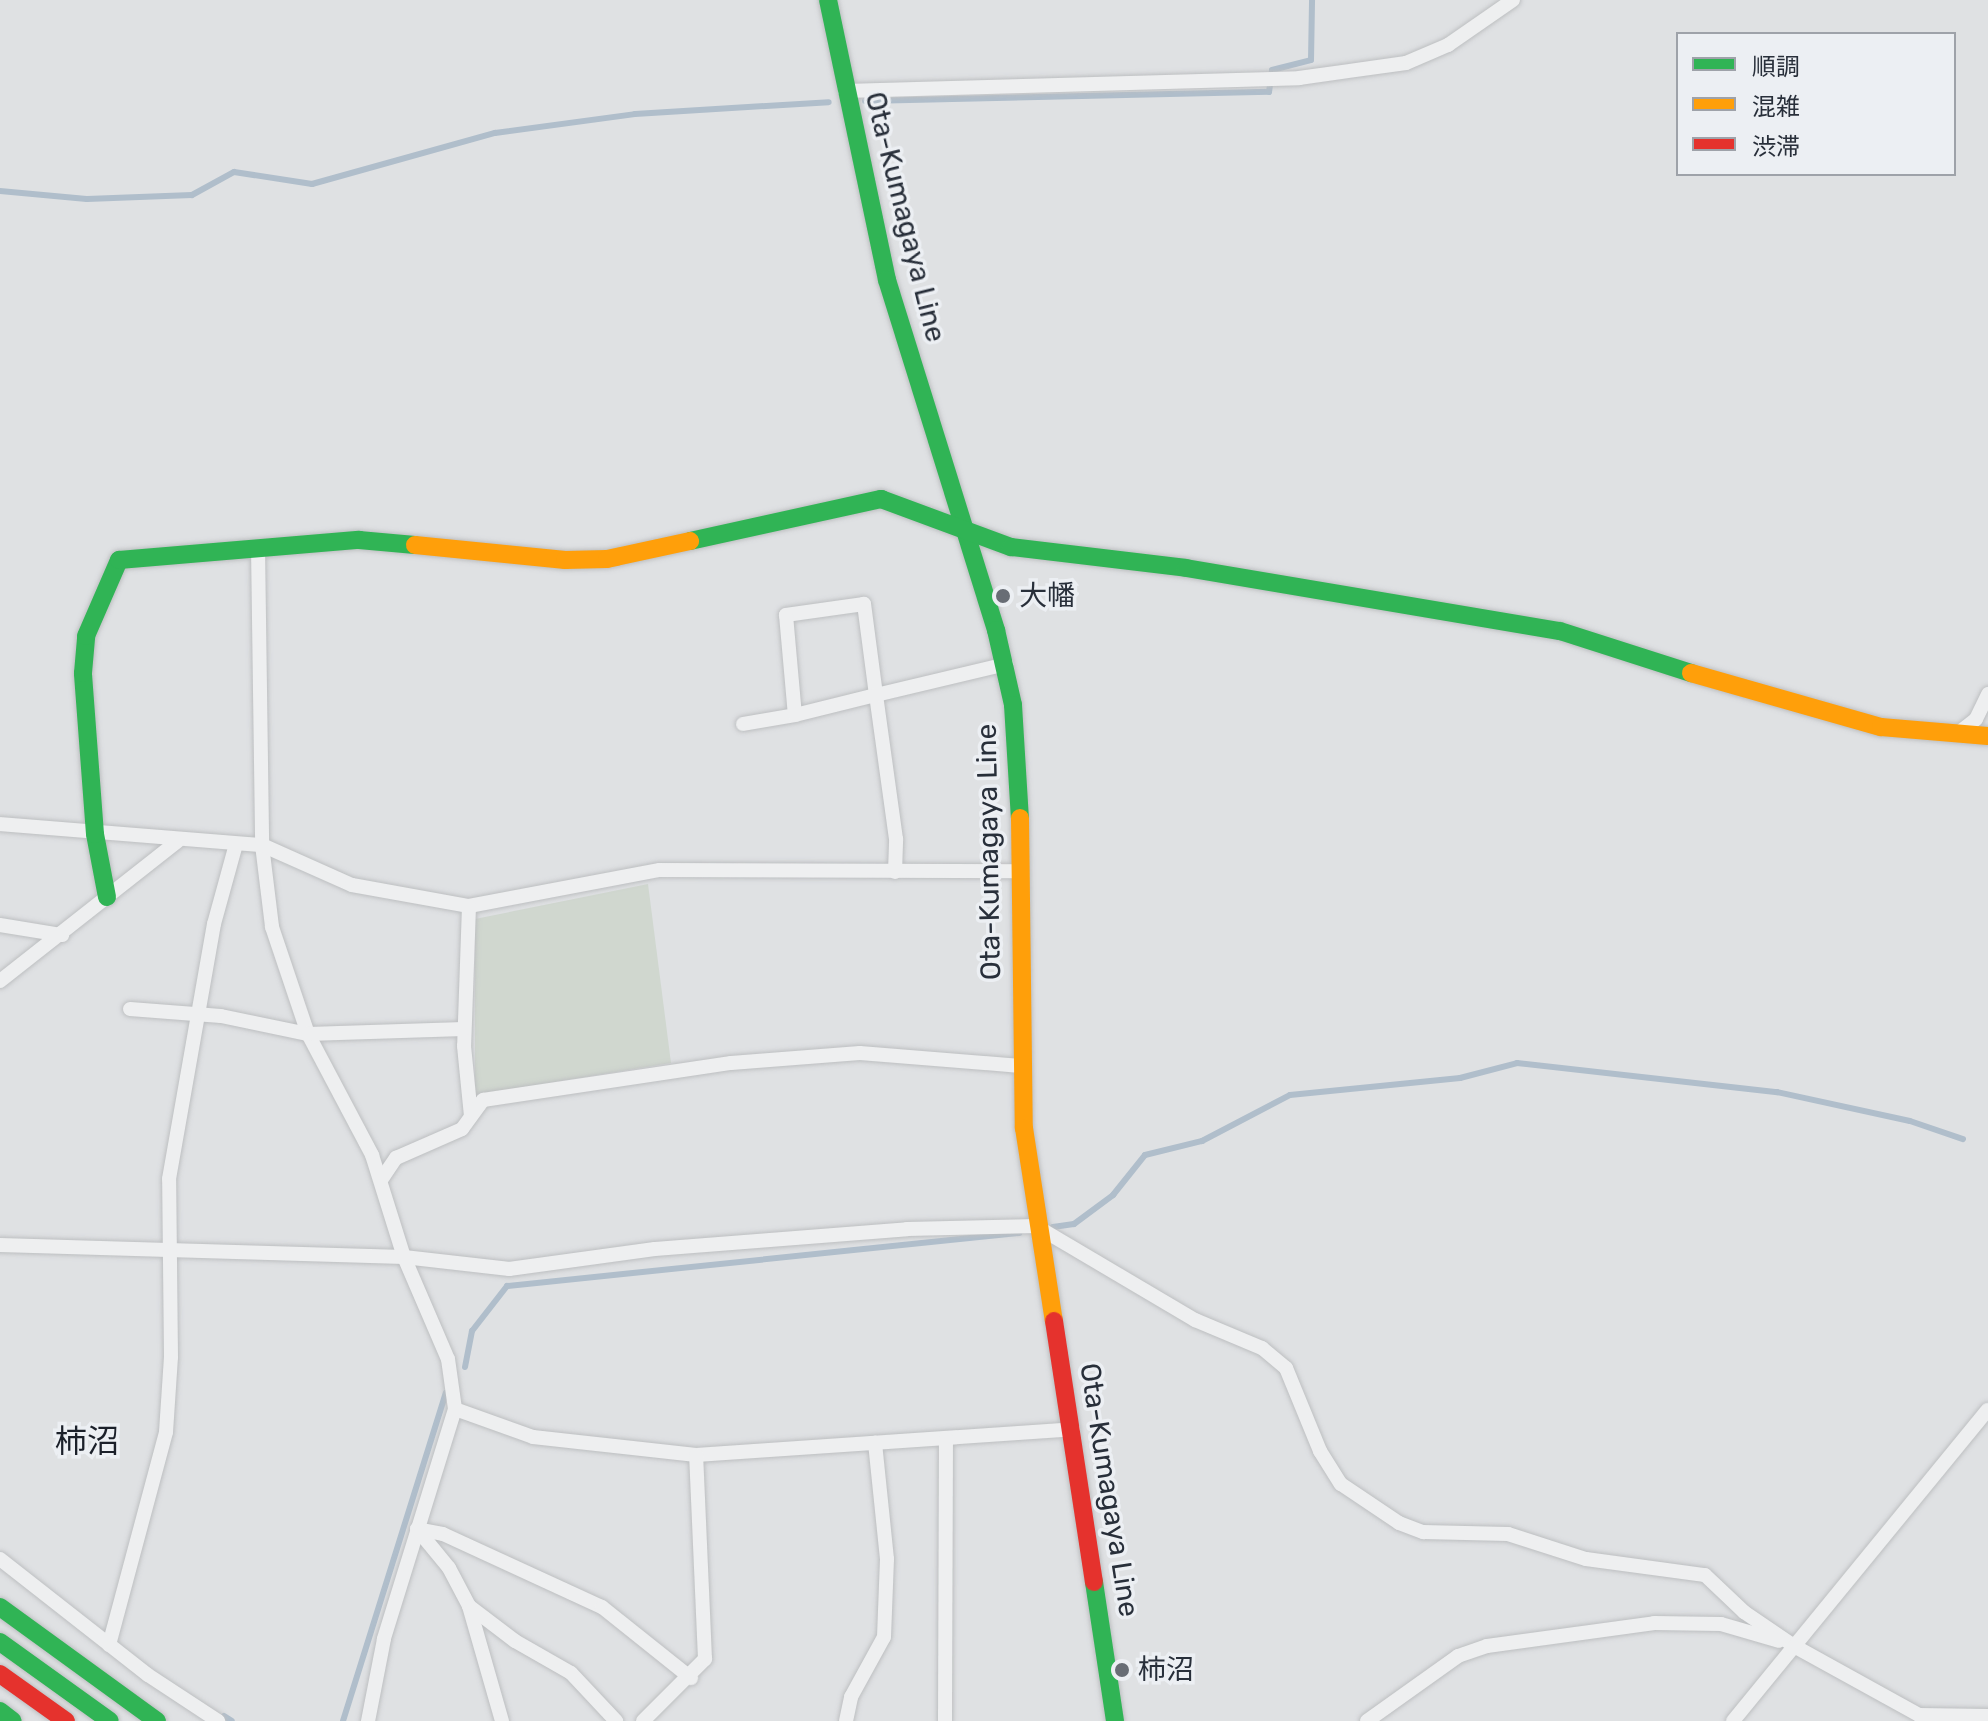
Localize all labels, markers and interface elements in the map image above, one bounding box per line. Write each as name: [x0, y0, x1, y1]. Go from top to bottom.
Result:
legend: [1676, 32, 1956, 176]
text: 順調: [1752, 53, 1800, 81]
street label: Ota-Kumagaya Line: [858, 89, 952, 345]
text: 混雑: [1752, 93, 1800, 121]
text: 渋滞: [1752, 133, 1800, 161]
place label: 大幡: [1019, 579, 1075, 613]
marker: 大幡: [994, 587, 1012, 605]
street label: Ota-Kumagaya Line: [970, 724, 1008, 980]
street label: Ota-Kumagaya Line: [1072, 1361, 1146, 1619]
district label: 柿沼: [55, 1422, 119, 1460]
place label: 柿沼: [1138, 1653, 1194, 1687]
marker: 柿沼: [1113, 1661, 1131, 1679]

